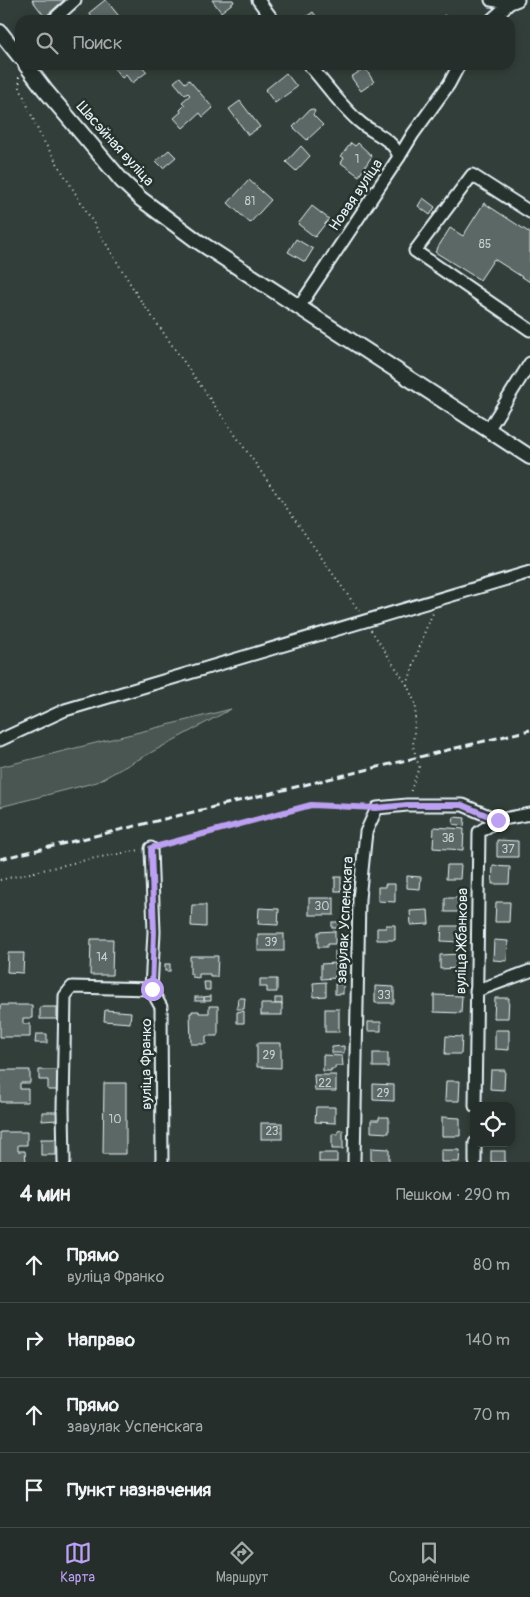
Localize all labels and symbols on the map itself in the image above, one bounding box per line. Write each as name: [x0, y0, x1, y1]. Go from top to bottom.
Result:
street label: Шасэйная вуліца: [72, 98, 158, 190]
house number: 1: [355, 152, 359, 167]
street label: Новая вуліца: [325, 155, 387, 235]
house number: 81: [245, 194, 255, 209]
house number: 85: [479, 237, 491, 252]
route end: [487, 809, 510, 832]
house number: 38: [442, 831, 454, 846]
house number: 37: [501, 842, 515, 857]
street label: завулак Успенскага: [332, 856, 358, 984]
street label: вуліца Жбанкова: [452, 888, 472, 994]
house number: 30: [315, 899, 329, 914]
house number: 39: [265, 935, 277, 950]
house number: 14: [96, 950, 108, 965]
route start: [141, 978, 164, 1001]
house number: 33: [377, 988, 391, 1003]
street label: вуліца Франко: [137, 1018, 156, 1110]
house number: 29: [263, 1048, 275, 1063]
house number: 22: [318, 1076, 332, 1091]
house number: 29: [377, 1086, 389, 1101]
house number: 10: [109, 1112, 121, 1127]
house number: 23: [265, 1124, 279, 1139]

